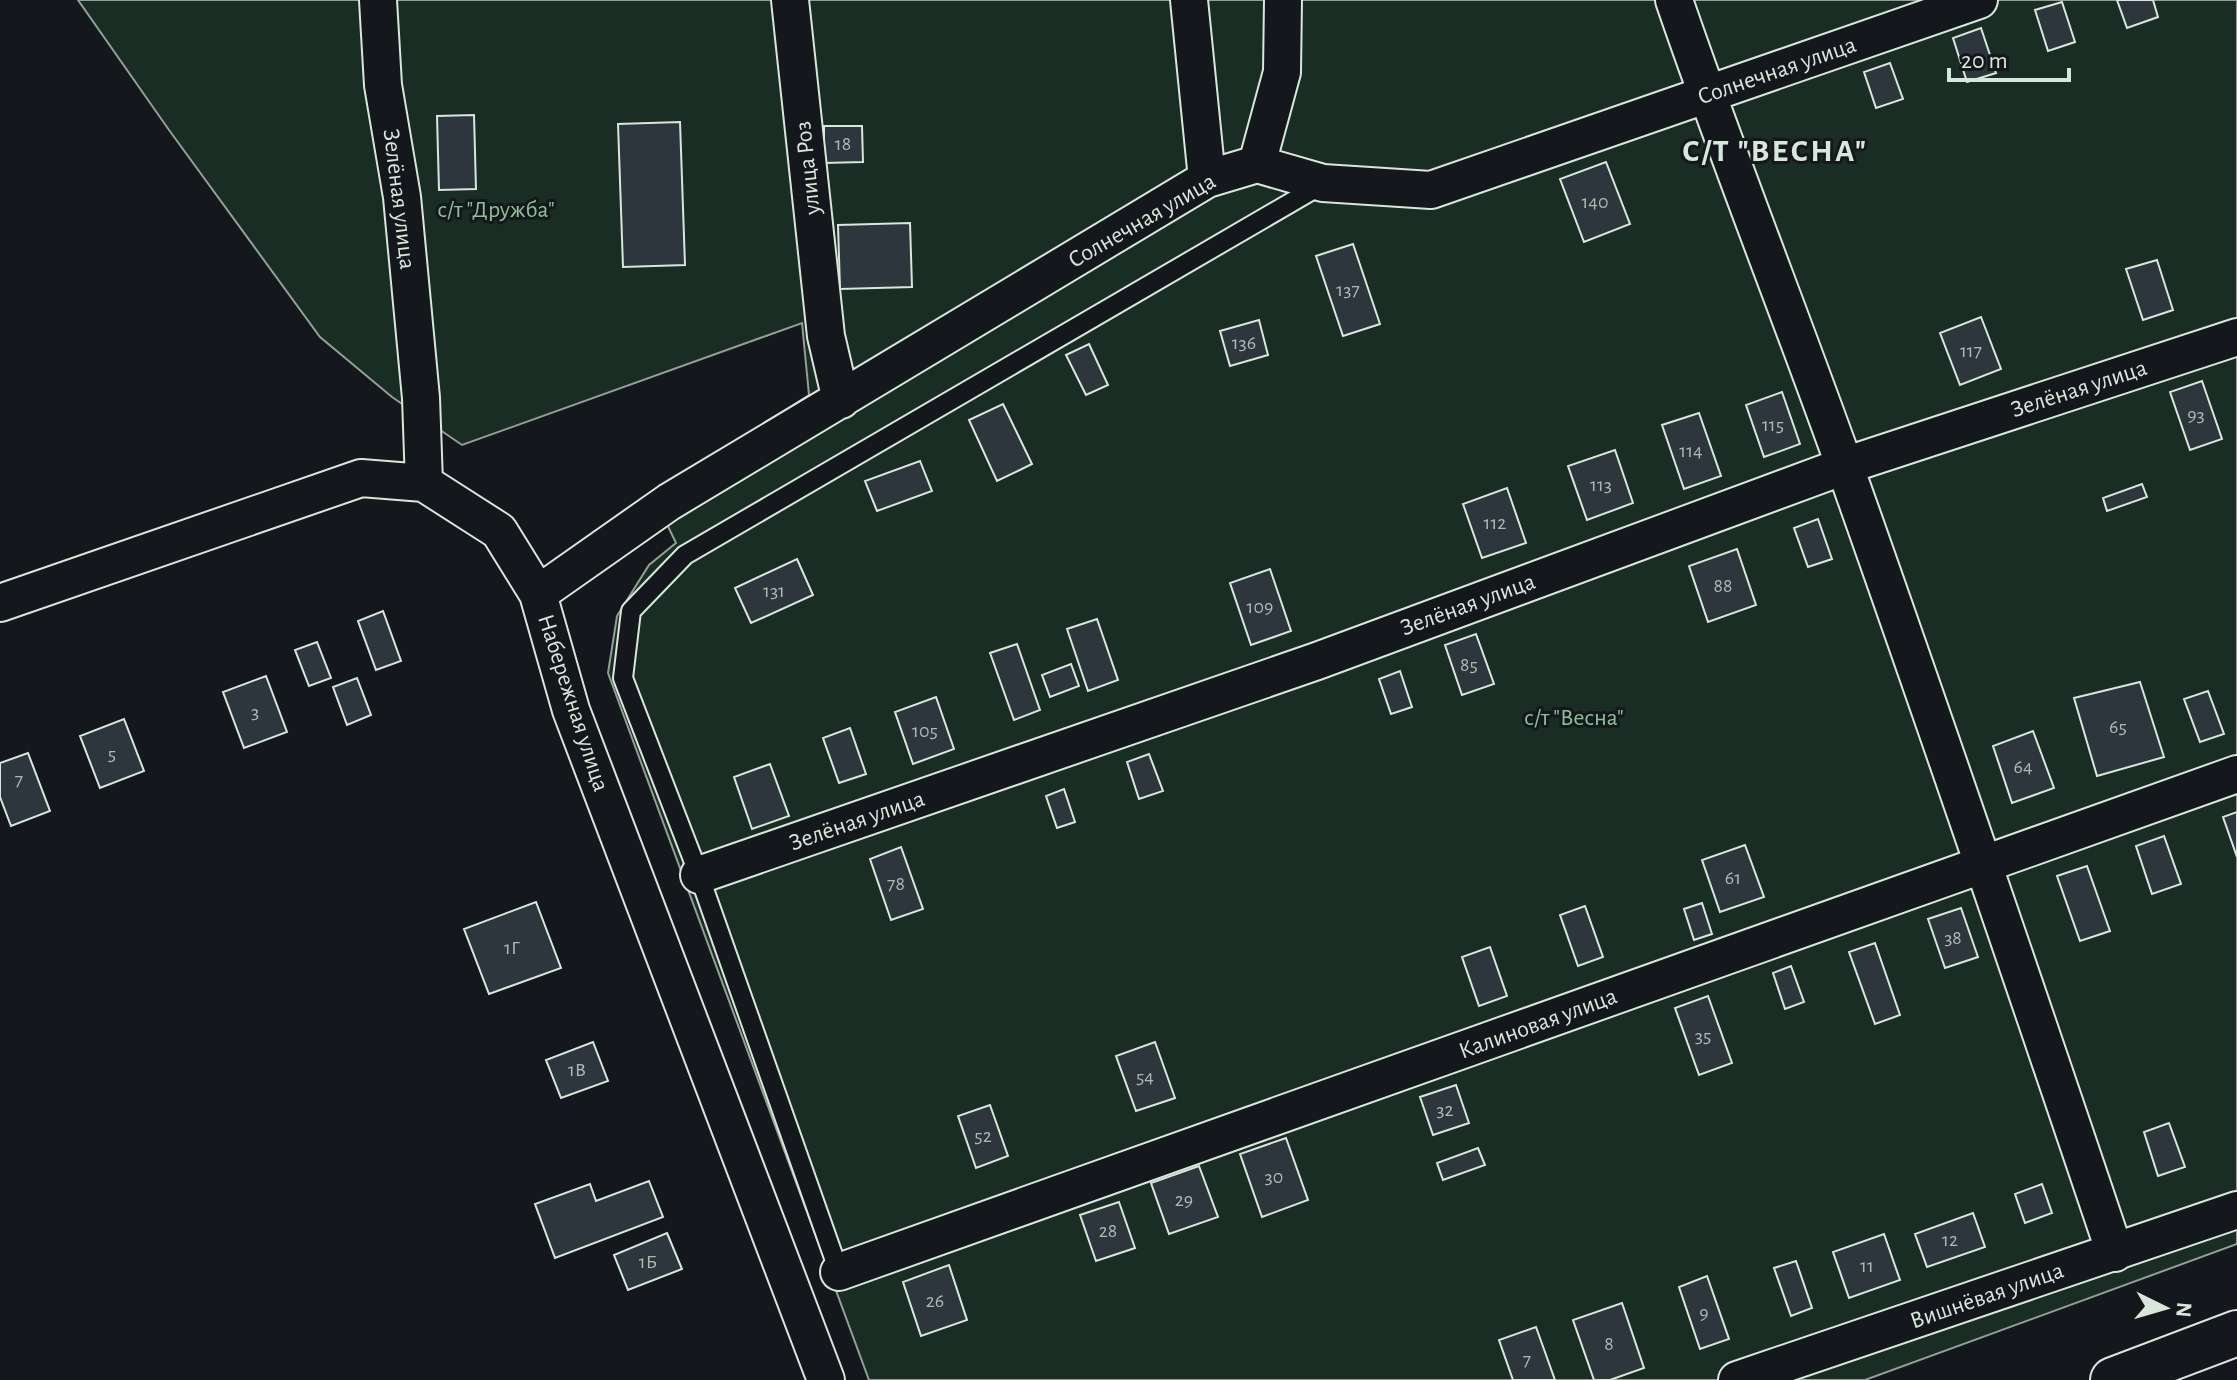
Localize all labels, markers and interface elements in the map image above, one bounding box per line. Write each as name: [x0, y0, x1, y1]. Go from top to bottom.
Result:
scale bar: [1949, 32, 2069, 82]
street label: Солнечная улица: [1695, 33, 1859, 109]
text: 20 m: [1961, 49, 2008, 73]
street label: улица Роз: [791, 120, 825, 217]
street label: Зелёная улица: [378, 127, 420, 271]
house number: 18: [835, 134, 851, 154]
district label: С/Т "ВЕСНА": [1682, 135, 1868, 167]
street label: Солнечная улица: [1064, 169, 1220, 273]
house number: 140: [1581, 192, 1609, 212]
park label: с/т "Дружба": [437, 198, 555, 222]
house number: 137: [1336, 280, 1360, 300]
house number: 136: [1232, 333, 1256, 353]
house number: 117: [1960, 341, 1982, 361]
street label: Зелёная улица: [2008, 356, 2150, 422]
house number: 93: [2187, 405, 2205, 425]
house number: 115: [1762, 415, 1784, 435]
house number: 114: [1679, 441, 1703, 461]
house number: 113: [1590, 475, 1612, 495]
house number: 112: [1484, 513, 1506, 533]
street label: Зелёная улица: [1397, 570, 1539, 640]
house number: 88: [1714, 576, 1732, 596]
house number: 131: [763, 581, 785, 601]
house number: 109: [1247, 597, 1273, 617]
street label: Набережная улица: [533, 611, 613, 795]
house number: 85: [1460, 655, 1478, 675]
house number: 3: [251, 702, 259, 722]
park label: с/т "Весна": [1524, 706, 1624, 730]
house number: 65: [2109, 717, 2127, 737]
house number: 105: [912, 721, 938, 741]
house number: 5: [108, 744, 116, 764]
house number: 64: [2013, 757, 2033, 777]
house number: 7: [15, 770, 23, 790]
street label: Зелёная улица: [786, 787, 928, 855]
house number: 61: [1725, 868, 1741, 888]
house number: 78: [887, 874, 905, 894]
house number: 38: [1944, 928, 1962, 948]
house number: 1Г: [504, 938, 520, 958]
street label: Калиновая улица: [1456, 984, 1620, 1064]
house number: 35: [1695, 1026, 1711, 1046]
house number: 1В: [568, 1060, 586, 1080]
house number: 54: [1136, 1067, 1154, 1087]
house number: 32: [1436, 1100, 1454, 1120]
house number: 52: [974, 1126, 992, 1146]
house number: 30: [1265, 1167, 1283, 1187]
house number: 29: [1175, 1190, 1193, 1210]
house number: 28: [1099, 1221, 1117, 1241]
house number: 12: [1942, 1230, 1958, 1250]
house number: 1Б: [639, 1252, 657, 1272]
house number: 11: [1860, 1256, 1874, 1276]
street label: Вишнёвая улица: [1907, 1259, 2067, 1333]
north arrow: [2125, 1268, 2205, 1348]
house number: 26: [926, 1291, 944, 1311]
text: N: [2172, 1301, 2196, 1318]
house number: 9: [1699, 1303, 1709, 1323]
house number: 8: [1604, 1334, 1614, 1354]
house number: 7: [1523, 1350, 1531, 1370]

